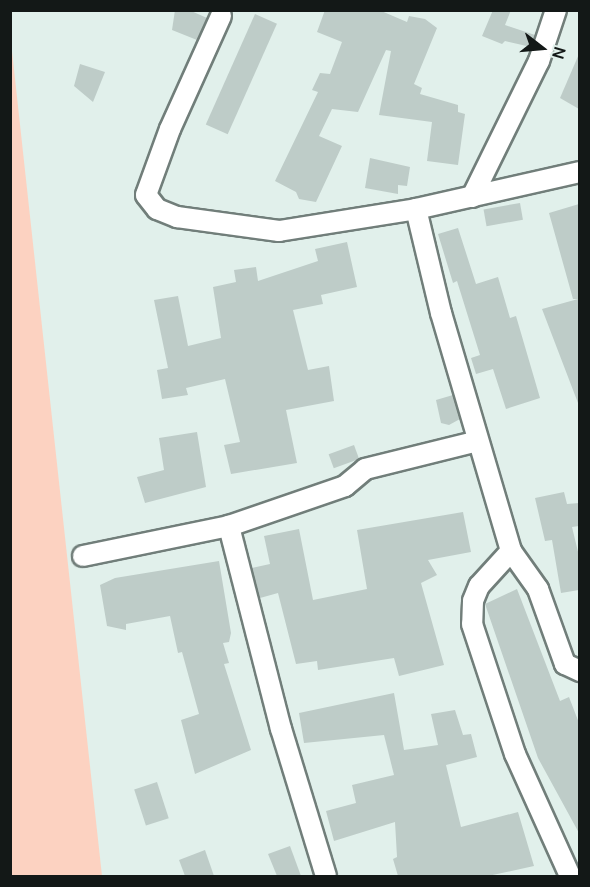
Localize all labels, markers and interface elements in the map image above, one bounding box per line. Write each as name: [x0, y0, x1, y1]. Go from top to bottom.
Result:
north arrow: [512, 18, 572, 78]
text: N: [547, 44, 571, 62]

